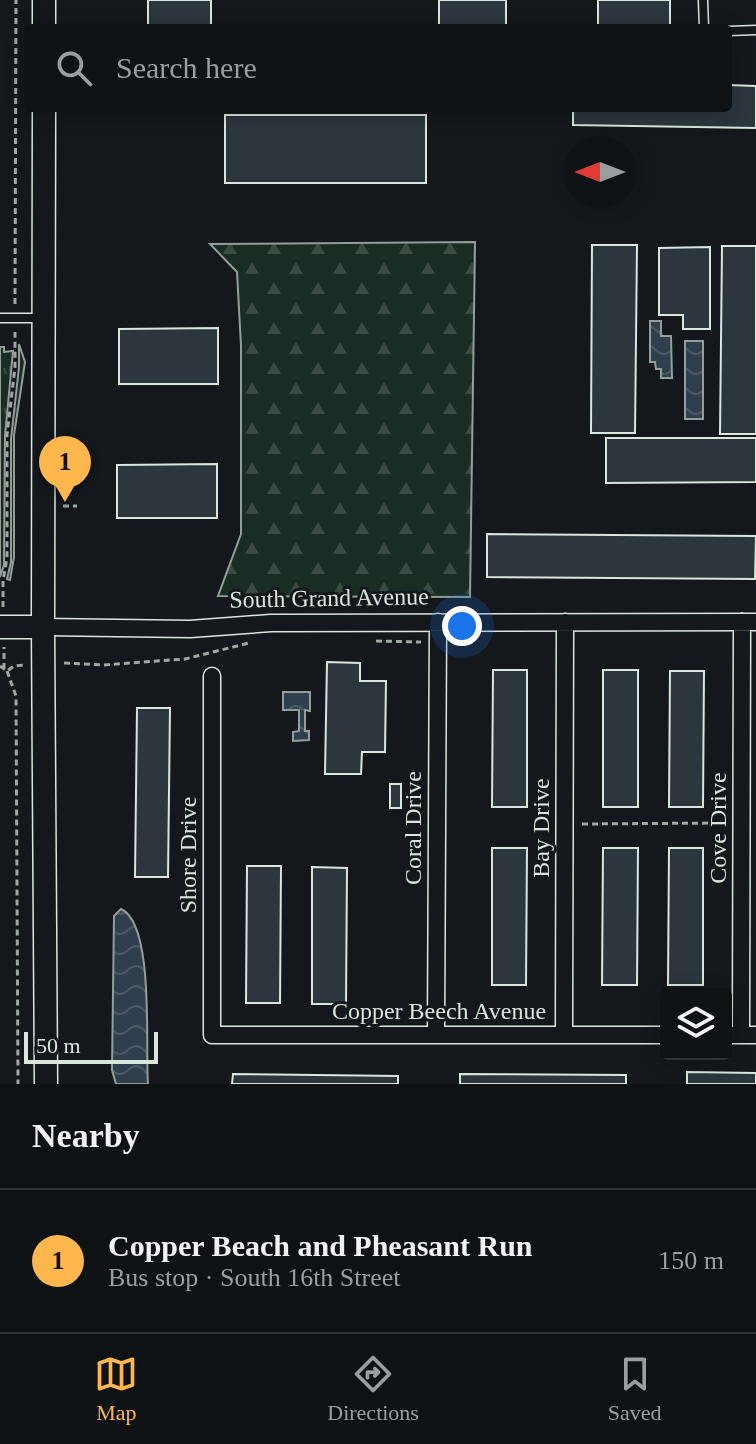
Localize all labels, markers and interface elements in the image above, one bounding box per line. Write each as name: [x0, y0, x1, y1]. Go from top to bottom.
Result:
search box: [24, 24, 732, 112]
icon: search: [52, 46, 96, 90]
text: Search here: [116, 51, 257, 84]
north arrow: [564, 136, 636, 208]
pin: 1: [39, 436, 91, 502]
street label: South Grand Avenue: [229, 583, 429, 613]
your location: [442, 606, 482, 646]
street label: Coral Drive: [400, 771, 426, 885]
street label: Cove Drive: [705, 772, 731, 884]
street label: Bay Drive: [528, 778, 554, 878]
street label: Shore Drive: [175, 797, 201, 913]
map controls: [660, 988, 732, 1060]
button: layers: [660, 988, 732, 1060]
street label: Copper Beech Avenue: [332, 998, 546, 1024]
scale bar: [24, 1028, 158, 1064]
text: 50 m: [36, 1033, 81, 1058]
text: Nearby: [32, 1117, 140, 1154]
text: Copper Beach and Pheasant Run: [108, 1229, 533, 1262]
text: 1: [52, 1246, 65, 1275]
text: 150 m: [658, 1246, 724, 1275]
text: Bus stop · South 16th Street: [108, 1263, 401, 1292]
tab: Map: [94, 1352, 138, 1426]
tab: Directions: [327, 1352, 419, 1426]
tab: Saved: [608, 1352, 662, 1426]

